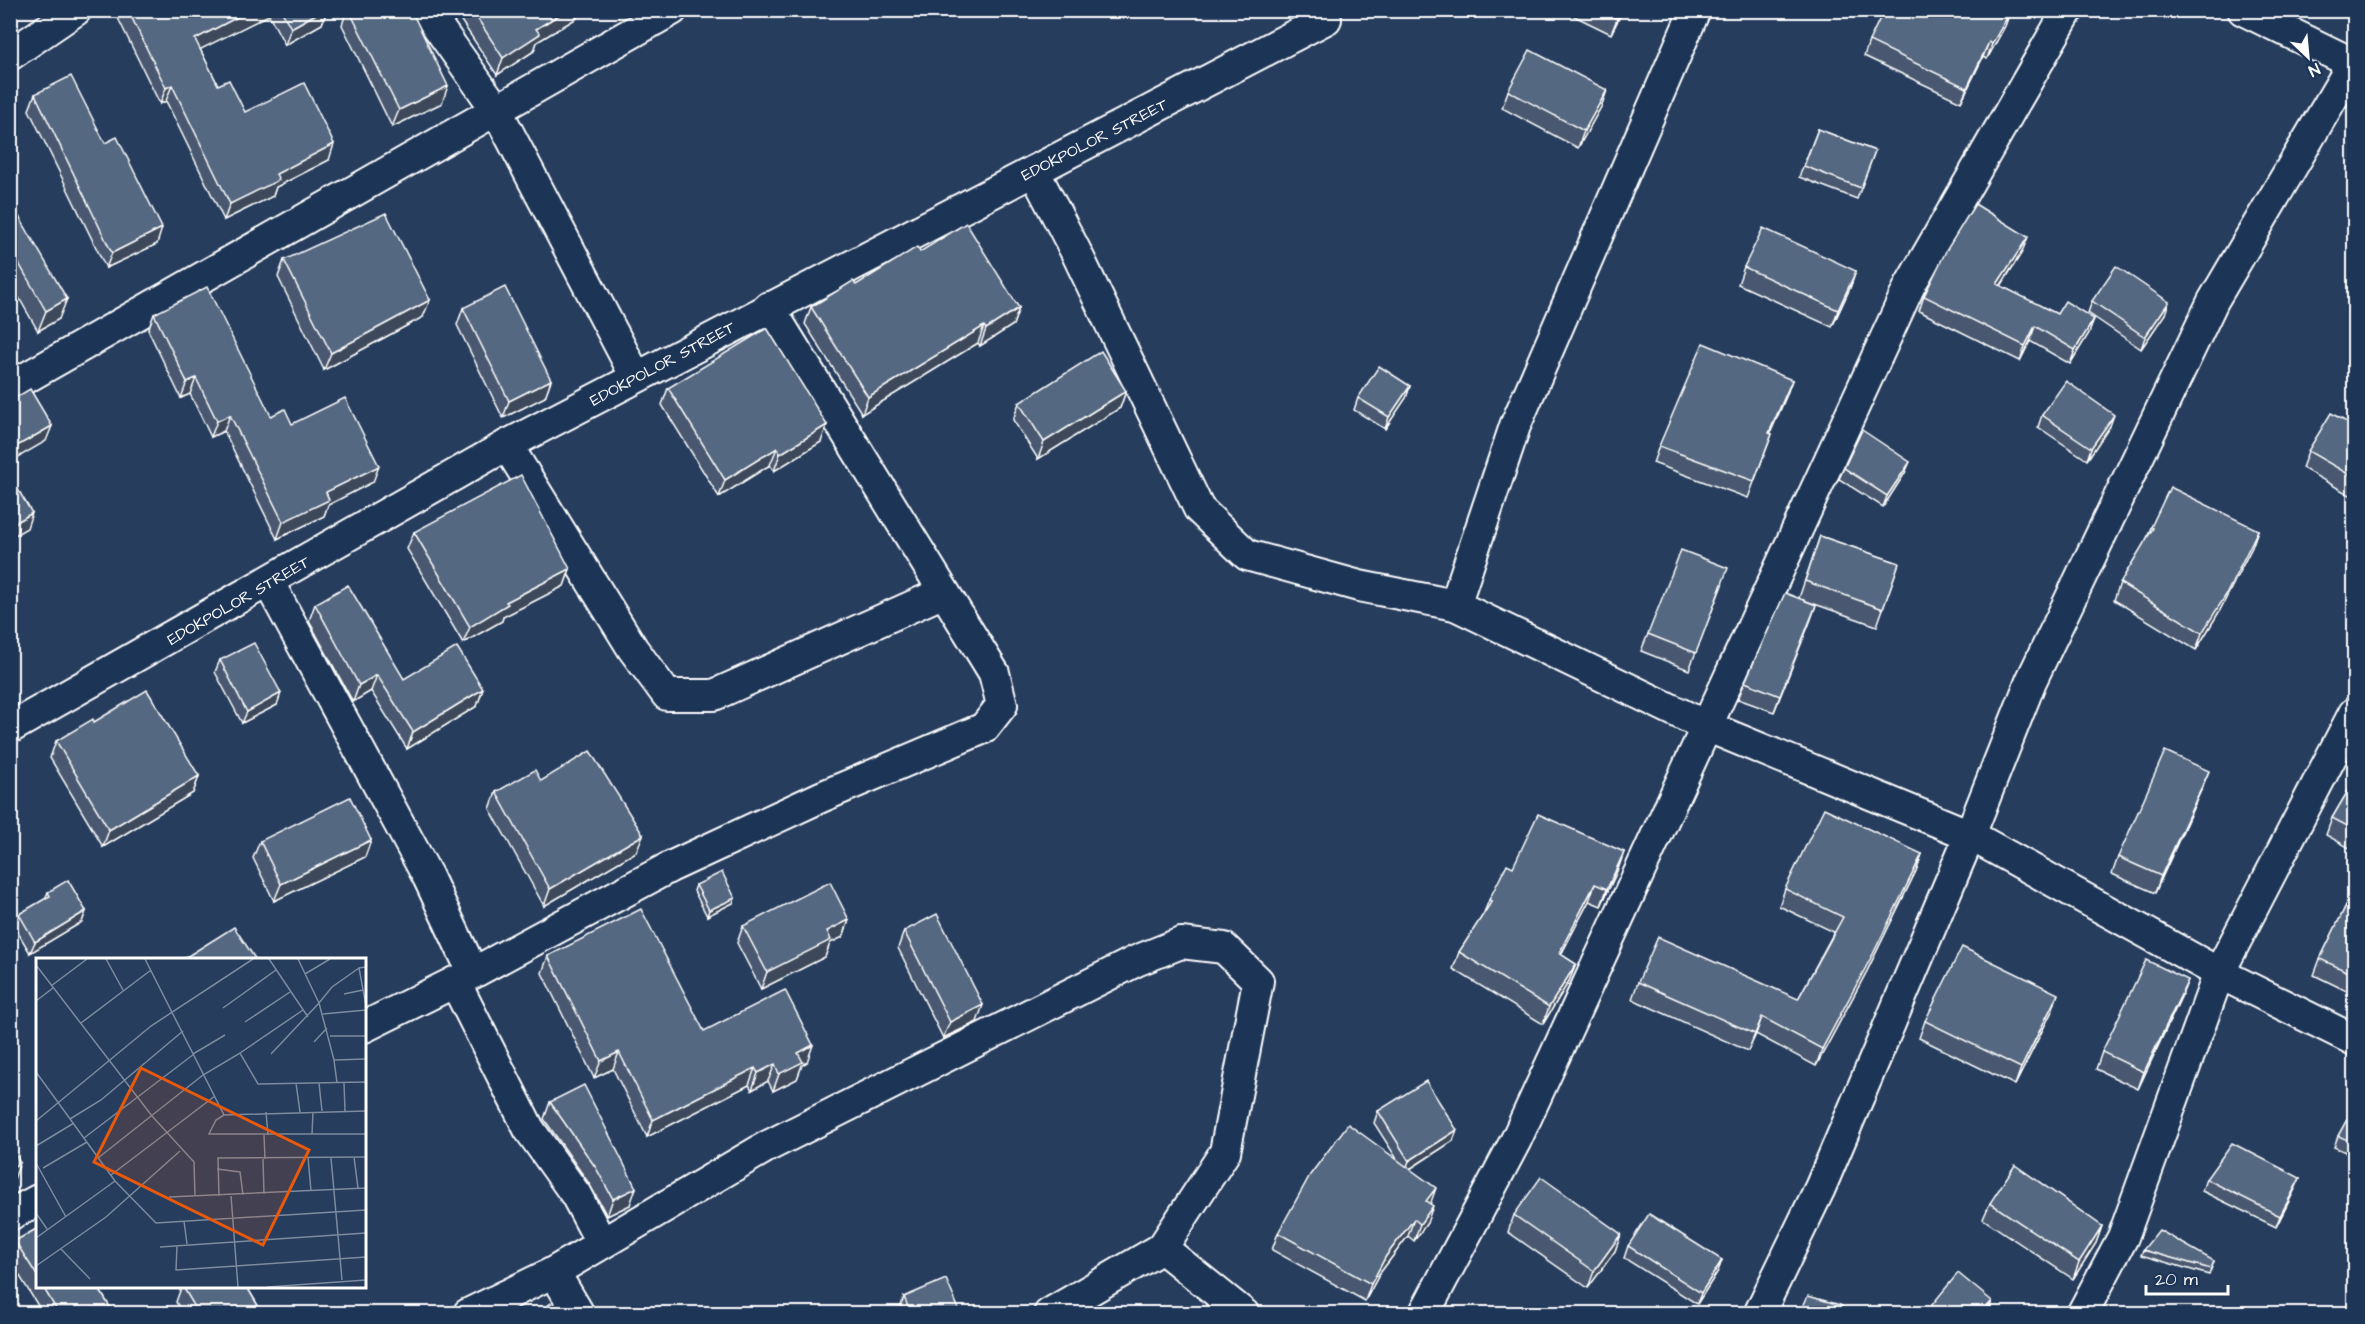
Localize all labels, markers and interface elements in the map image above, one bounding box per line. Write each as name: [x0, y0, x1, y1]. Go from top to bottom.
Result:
north arrow: [2278, 27, 2338, 87]
text: N: [2305, 57, 2323, 82]
street label: EDOKPOLOR STREET: [1018, 93, 1171, 186]
street label: EDOKPOLOR STREET: [586, 316, 739, 411]
street label: EDOKPOLOR STREET: [163, 551, 314, 651]
inset map: [36, 958, 366, 1288]
scale bar: [2146, 1258, 2228, 1296]
text: 20 m: [2155, 1267, 2198, 1292]

